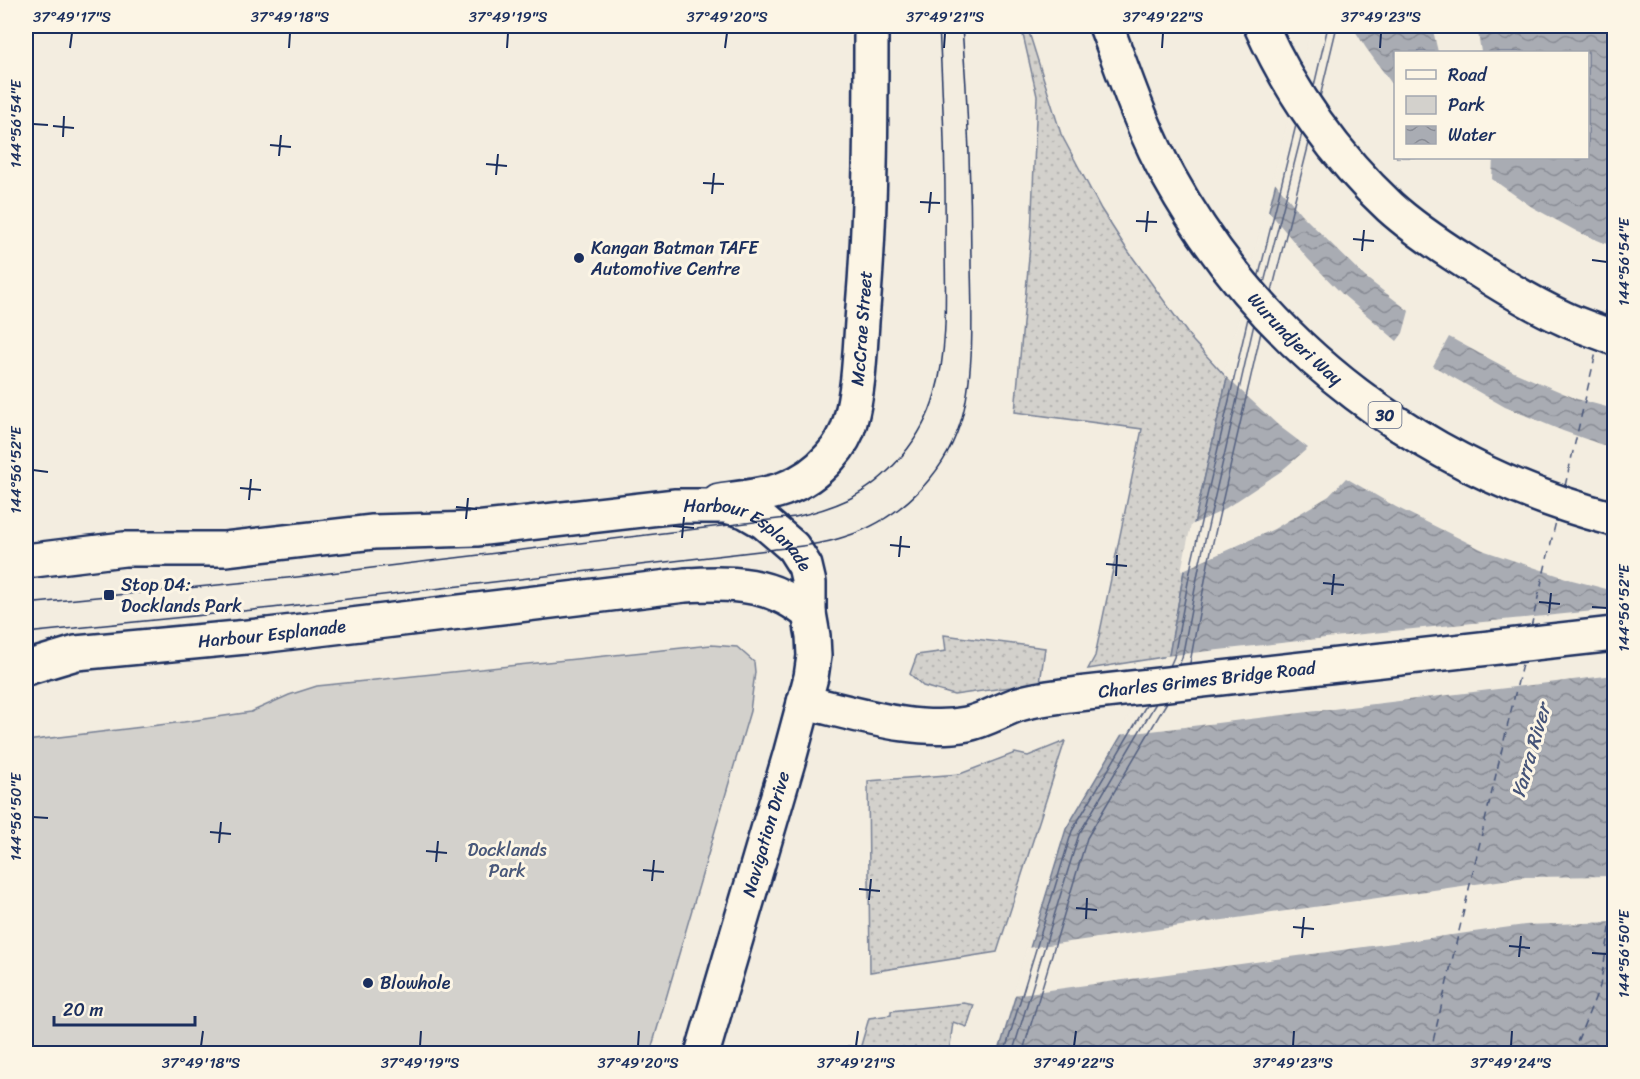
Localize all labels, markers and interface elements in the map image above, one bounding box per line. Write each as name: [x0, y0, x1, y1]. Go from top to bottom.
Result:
text: 37°49'17"S: [33, 4, 112, 30]
text: 37°49'18"S: [251, 4, 330, 30]
text: 37°49'19"S: [469, 4, 548, 30]
text: 37°49'20"S: [686, 4, 768, 30]
text: 37°49'21"S: [906, 4, 985, 30]
text: 37°49'22"S: [1123, 4, 1204, 30]
text: 37°49'23"S: [1341, 4, 1422, 30]
legend: [1394, 51, 1589, 159]
text: Road: [1448, 59, 1488, 91]
text: 144°56'54"E: [3, 78, 29, 168]
text: Park: [1448, 89, 1485, 121]
text: Water: [1448, 119, 1497, 151]
text: 144°56'54"E: [1611, 216, 1637, 306]
place label: Kangan Batman TAFE Automotive Centre: [590, 232, 759, 285]
marker: Kangan Batman TAFE Automotive Centre: [572, 251, 586, 265]
street label: McCrae Street: [841, 270, 882, 388]
street label: Wurundjeri Way: [1239, 285, 1351, 394]
road number: 30: [1368, 402, 1402, 428]
text: 144°56'52"E: [3, 425, 29, 514]
street label: Harbour Esplanade: [684, 490, 821, 578]
text: 144°56'52"E: [1611, 563, 1637, 652]
place label: Stop D4: Docklands Park: [121, 569, 242, 622]
marker: Stop D4: Docklands Park: [102, 588, 116, 602]
street label: Harbour Esplanade: [196, 610, 348, 657]
street label: Charles Grimes Bridge Road: [1096, 651, 1319, 708]
water label: Yarra River: [1501, 696, 1562, 802]
street label: Navigation Drive: [733, 767, 799, 901]
text: 144°56'50"E: [3, 771, 29, 861]
park label: Docklands Park: [467, 834, 547, 887]
text: 144°56'50"E: [1611, 908, 1637, 998]
place label: Blowhole: [380, 967, 451, 999]
marker: Blowhole: [361, 976, 375, 990]
scale bar: [54, 989, 195, 1027]
text: 20 m: [63, 994, 103, 1026]
text: 37°49'18"S: [162, 1050, 241, 1076]
text: 37°49'19"S: [381, 1050, 460, 1076]
text: 37°49'20"S: [597, 1050, 679, 1076]
text: 37°49'21"S: [817, 1050, 896, 1076]
text: 37°49'22"S: [1034, 1050, 1115, 1076]
text: 37°49'23"S: [1253, 1050, 1334, 1076]
text: 37°49'24"S: [1470, 1050, 1552, 1076]

